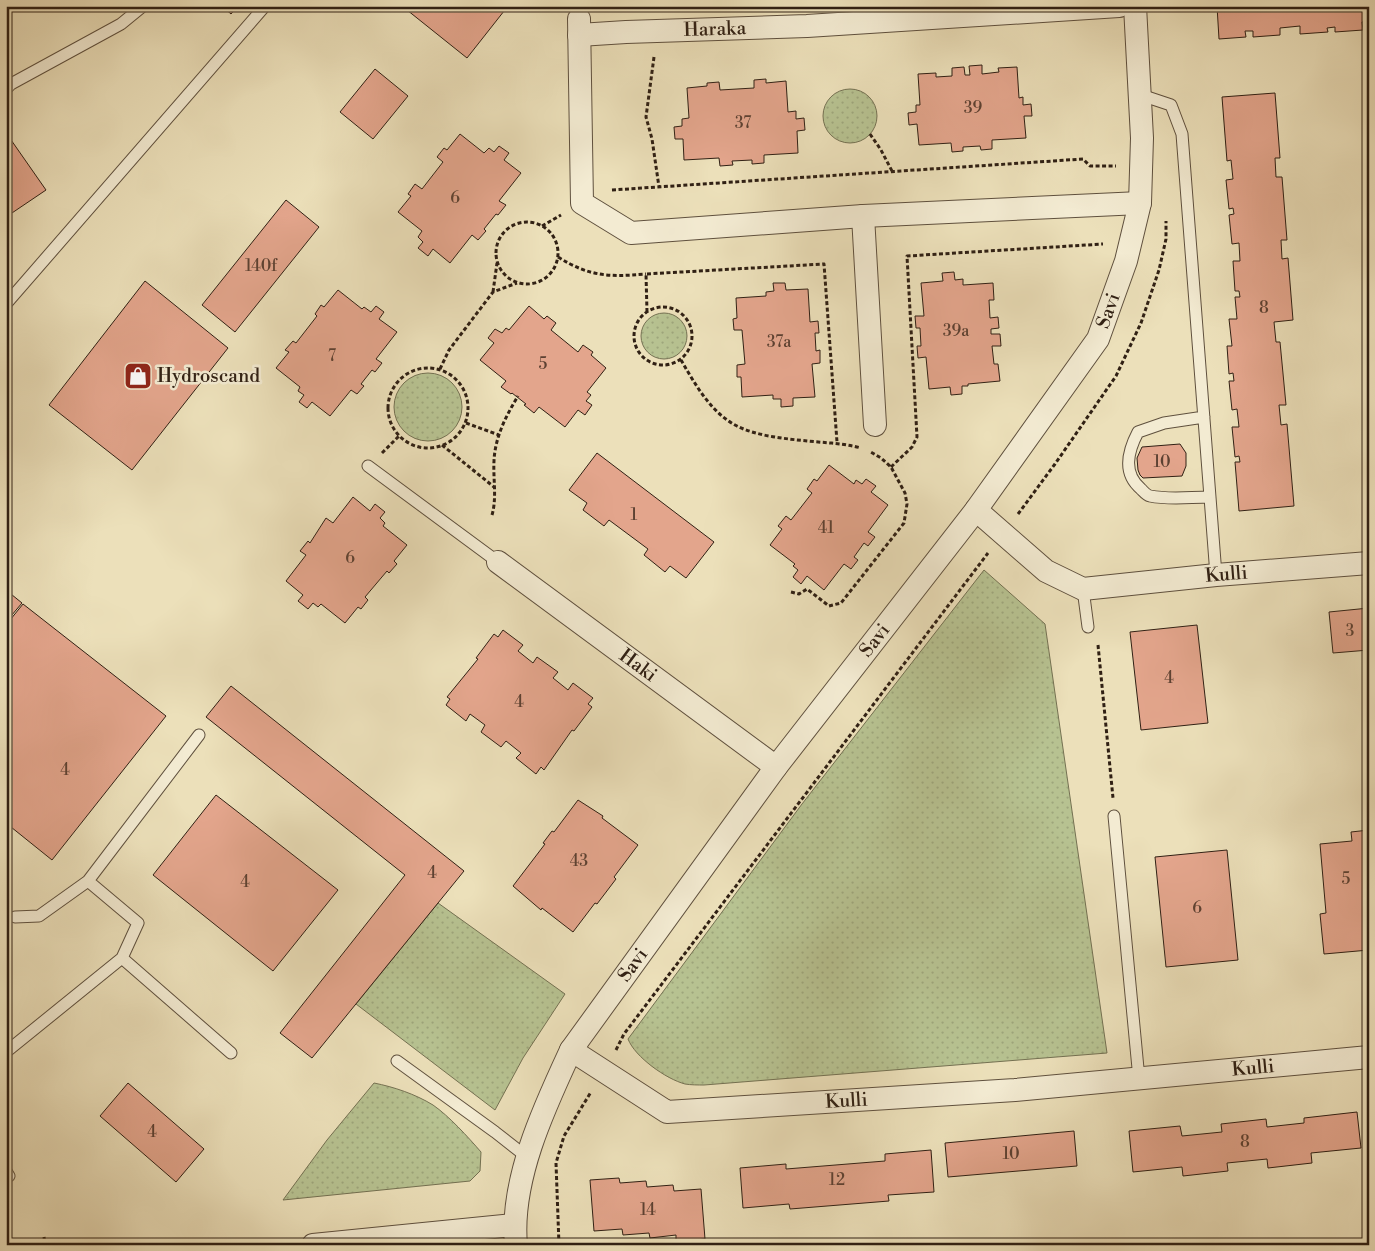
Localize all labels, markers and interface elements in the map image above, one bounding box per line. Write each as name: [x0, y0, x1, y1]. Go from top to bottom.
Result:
street label: Haraka: [683, 16, 747, 42]
house number: 39: [964, 98, 983, 118]
house number: 37: [735, 113, 751, 133]
house number: 6: [450, 188, 460, 208]
house number: 140f: [245, 256, 278, 276]
street label: Savi: [1091, 290, 1126, 332]
house number: 8: [1259, 298, 1269, 318]
house number: 39a: [943, 321, 970, 341]
house number: 37a: [767, 332, 792, 352]
house number: 7: [328, 346, 336, 366]
house number: 5: [539, 354, 548, 374]
shop icon: Hydroscand: [123, 361, 153, 391]
place label: Hydroscand: [157, 364, 260, 388]
house number: 10: [1154, 452, 1171, 472]
house number: 1: [631, 505, 638, 525]
house number: 41: [818, 518, 834, 538]
house number: 6: [345, 548, 355, 568]
street label: Kulli: [1204, 561, 1248, 588]
street label: Savi: [854, 619, 895, 662]
house number: 3: [1346, 621, 1355, 641]
street label: Haki: [614, 643, 662, 687]
house number: 4: [1164, 668, 1174, 688]
house number: 4: [514, 692, 524, 712]
house number: 4: [60, 760, 70, 780]
house number: 43: [570, 851, 588, 871]
house number: 4: [427, 863, 437, 883]
house number: 5: [1342, 869, 1351, 889]
house number: 4: [240, 872, 250, 892]
house number: 6: [1192, 898, 1202, 918]
street label: Savi: [612, 943, 653, 987]
street label: Kulli: [1231, 1054, 1275, 1082]
street label: Kulli: [824, 1087, 868, 1114]
house number: 4: [147, 1122, 157, 1142]
house number: 8: [1240, 1132, 1250, 1152]
house number: 10: [1003, 1144, 1020, 1164]
house number: 12: [829, 1170, 845, 1190]
house number: 14: [640, 1200, 656, 1220]

